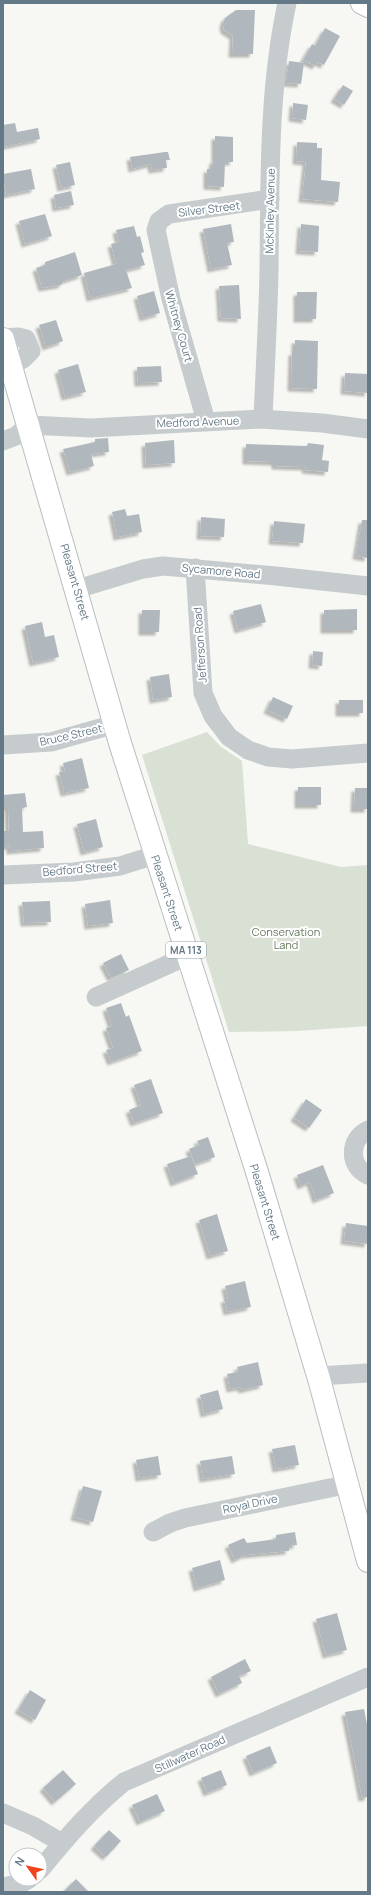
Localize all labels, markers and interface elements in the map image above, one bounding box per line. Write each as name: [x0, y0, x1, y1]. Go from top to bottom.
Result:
street label: McKinley Avenue: [261, 168, 278, 254]
street label: Silver Street: [177, 197, 241, 220]
street label: Whitney Court: [162, 288, 197, 363]
street label: Medford Avenue: [156, 413, 240, 430]
street label: Pleasant Street: [57, 542, 94, 622]
street label: Sycamore Road: [181, 560, 261, 581]
street label: Jefferson Road: [189, 607, 210, 683]
street label: Bruce Street: [38, 720, 104, 749]
street label: Pleasant Street: [148, 853, 187, 933]
street label: Bedford Street: [42, 858, 118, 879]
park label: Conservation Land: [252, 924, 320, 952]
road number: MA 113: [166, 942, 206, 958]
street label: Pleasant Street: [247, 1162, 284, 1242]
street label: Royal Drive: [221, 1490, 279, 1517]
street label: Stillwater Road: [152, 1731, 228, 1776]
north arrow: [8, 1847, 48, 1887]
text: N: [11, 1854, 28, 1869]

